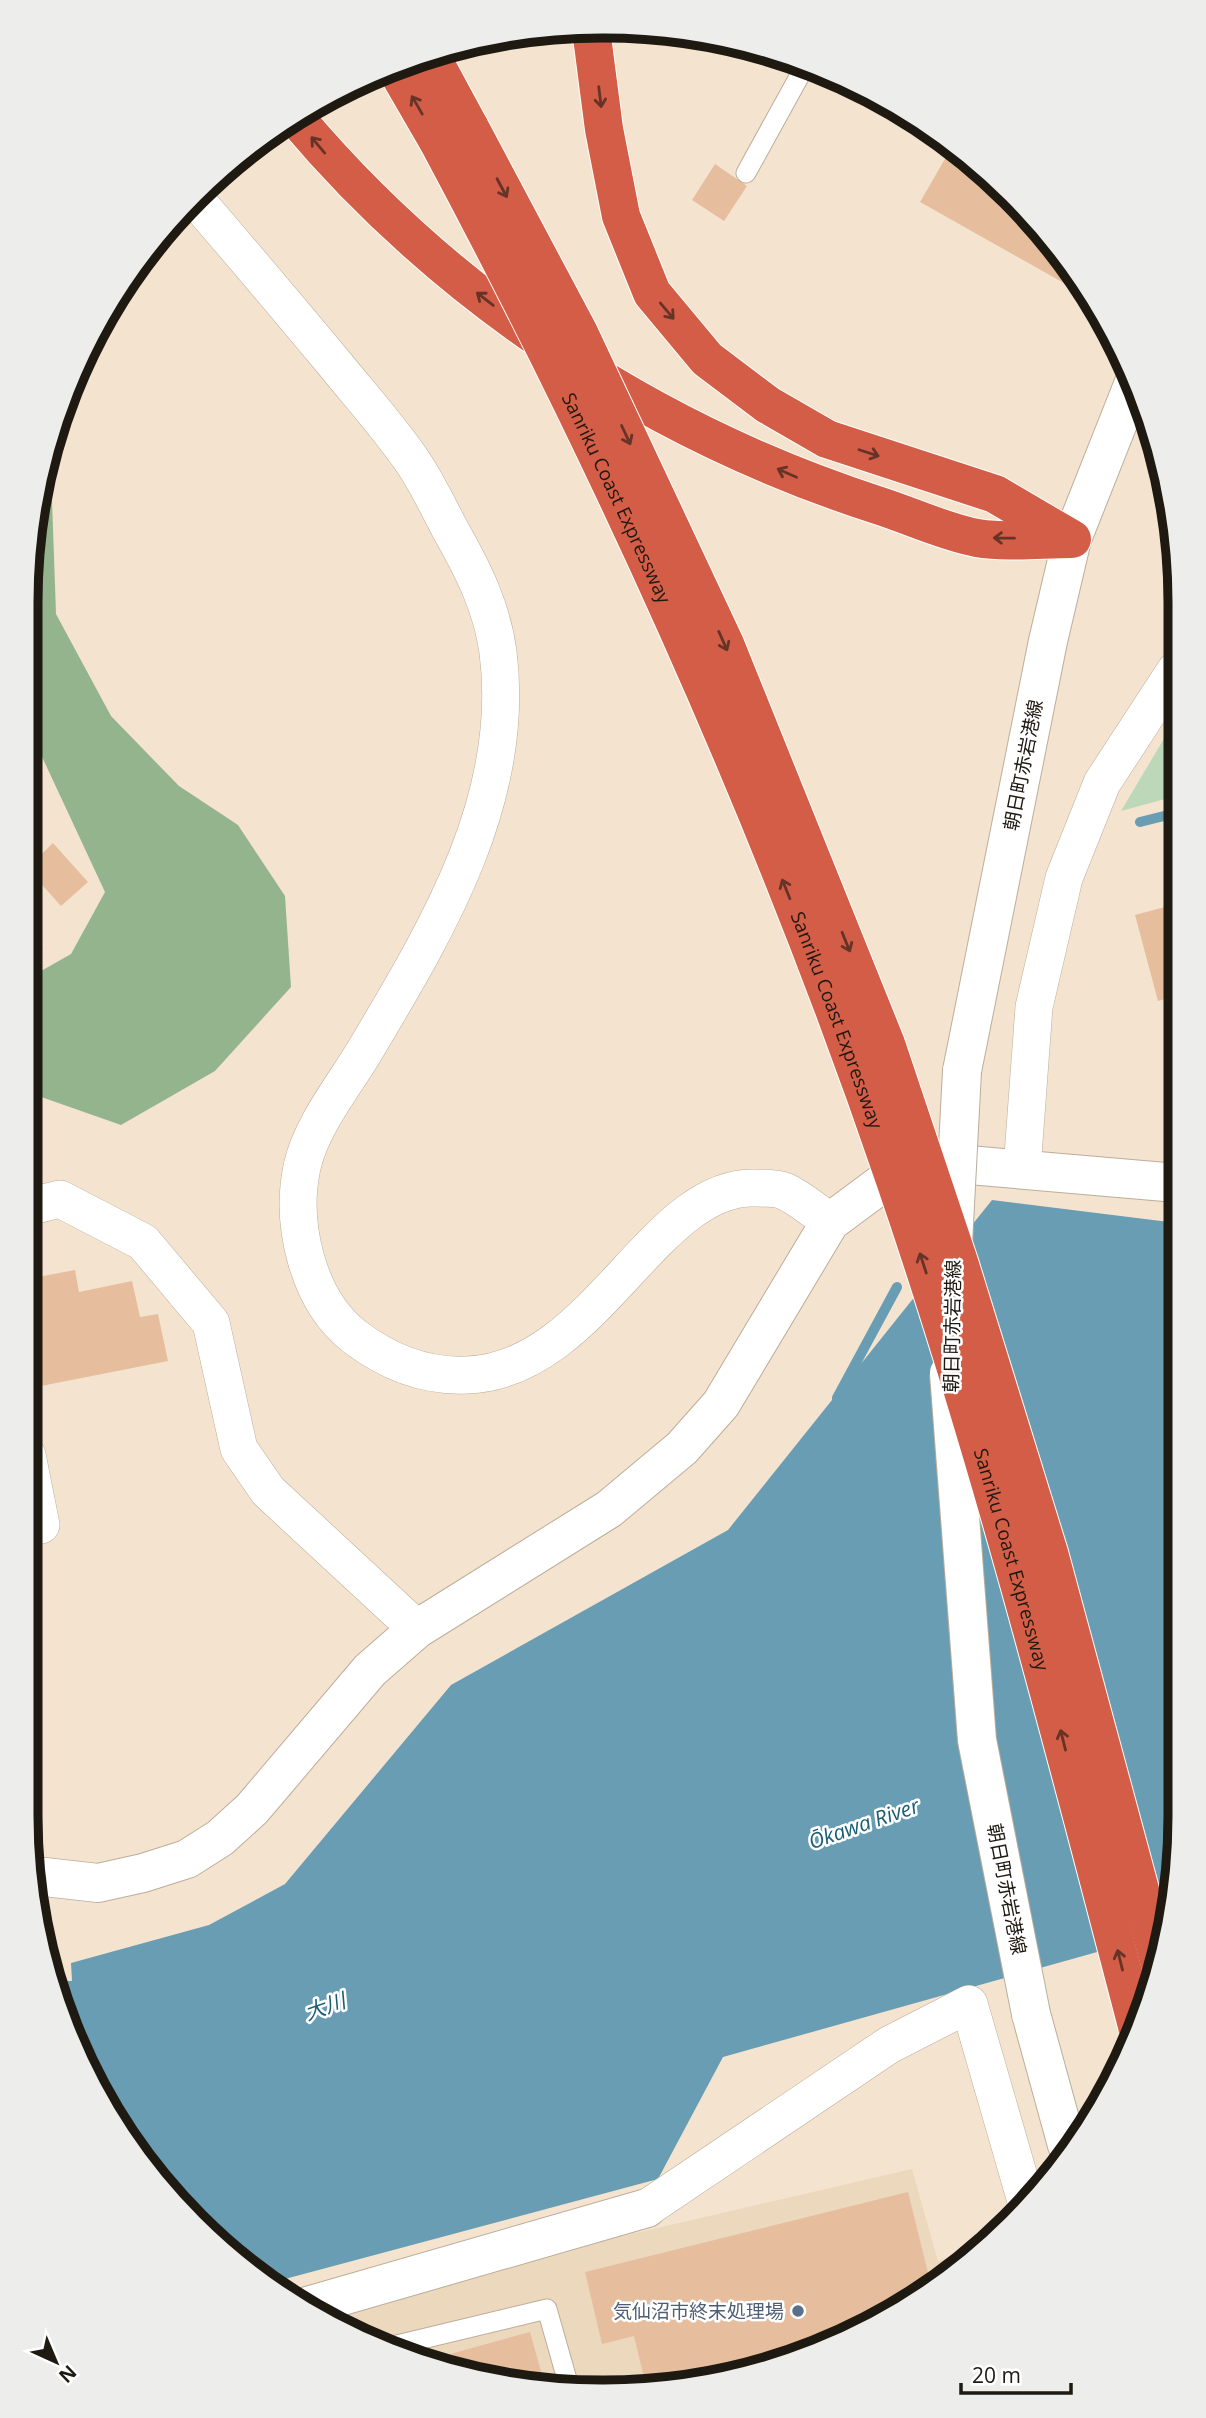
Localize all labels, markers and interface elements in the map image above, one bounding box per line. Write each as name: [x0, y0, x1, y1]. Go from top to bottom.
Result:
one-way arrow: [593, 85, 606, 108]
one-way arrow: [410, 95, 423, 116]
one-way arrow: [310, 136, 326, 154]
one-way arrow: [495, 177, 509, 198]
one-way arrow: [477, 291, 495, 306]
one-way arrow: [659, 302, 675, 320]
street label: Sanriku Coast Expressway: [556, 388, 678, 608]
one-way arrow: [620, 424, 634, 445]
one-way arrow: [858, 448, 880, 460]
one-way arrow: [777, 465, 799, 478]
one-way arrow: [993, 531, 1016, 545]
one-way arrow: [717, 629, 730, 651]
street label: 朝日町赤岩港線: [998, 697, 1048, 833]
one-way arrow: [779, 878, 792, 900]
street label: Sanriku Coast Expressway: [785, 908, 889, 1133]
one-way arrow: [840, 931, 853, 952]
one-way arrow: [915, 1253, 928, 1275]
street label: 朝日町赤岩港線: [938, 1259, 966, 1393]
street label: Sanriku Coast Expressway: [968, 1445, 1056, 1674]
one-way arrow: [1056, 1729, 1069, 1752]
water label: Ōkawa River: [805, 1791, 923, 1855]
street label: 朝日町赤岩港線: [982, 1821, 1032, 1957]
one-way arrow: [1113, 1950, 1126, 1972]
water label: 大川: [300, 1985, 351, 2026]
place label: 気仙沼市終末処理場: [613, 2298, 784, 2324]
marker: 気仙沼市終末処理場: [790, 2303, 806, 2319]
north arrow: [21, 2327, 91, 2397]
scale bar: [961, 2352, 1071, 2396]
text: N: [53, 2360, 82, 2389]
text: 20 m: [972, 2361, 1021, 2389]

